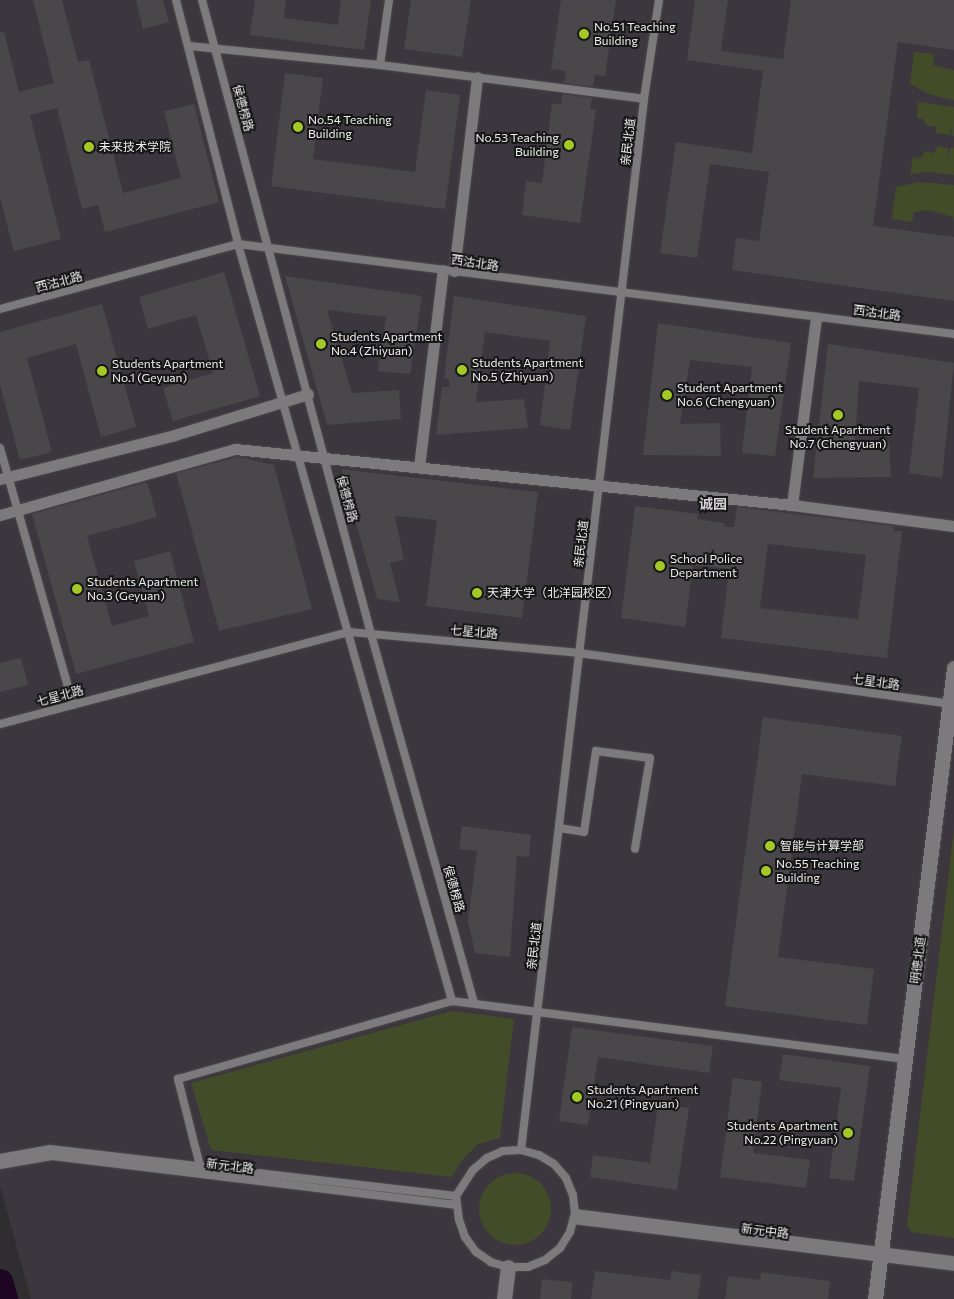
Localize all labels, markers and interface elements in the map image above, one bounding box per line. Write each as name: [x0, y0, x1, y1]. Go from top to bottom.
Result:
place label: No.51 Teaching Building: [594, 20, 676, 48]
marker: No.51 Teaching Building: [578, 28, 590, 40]
street label: 侯德榜路: [230, 83, 256, 133]
place label: No.54 Teaching Building: [308, 113, 392, 141]
street label: 亲民北道: [618, 117, 638, 167]
marker: No.54 Teaching Building: [292, 121, 304, 133]
place label: No.53 Teaching Building: [476, 131, 559, 159]
marker: No.53 Teaching Building: [563, 139, 575, 151]
place label: 未来技术学院: [99, 140, 171, 154]
marker: 未来技术学院: [83, 141, 95, 153]
street label: 西沽北路: [450, 253, 500, 273]
street label: 西沽北路: [34, 269, 84, 295]
street label: 西沽北路: [852, 303, 902, 323]
place label: Students Apartment No.4 (Zhiyuan): [331, 330, 442, 358]
marker: Students Apartment No.4 (Zhiyuan): [315, 338, 327, 350]
place label: Students Apartment No.5 (Zhiyuan): [472, 356, 583, 384]
place label: Students Apartment No.1 (Geyuan): [112, 357, 223, 385]
marker: Students Apartment No.5 (Zhiyuan): [456, 364, 468, 376]
marker: Students Apartment No.1 (Geyuan): [96, 365, 108, 377]
place label: Student Apartment No.6 (Chengyuan): [677, 381, 783, 409]
marker: Student Apartment No.6 (Chengyuan): [661, 389, 673, 401]
marker: Student Apartment No.7 (Chengyuan): [832, 409, 844, 421]
place label: Student Apartment No.7 (Chengyuan): [785, 423, 891, 451]
street label: 侯德榜路: [334, 474, 360, 524]
district label: 诚园: [699, 496, 727, 512]
street label: 亲民北道: [571, 519, 591, 569]
place label: School Police Department: [670, 552, 742, 580]
marker: School Police Department: [654, 560, 666, 572]
place label: Students Apartment No.3 (Geyuan): [87, 575, 198, 603]
marker: Students Apartment No.3 (Geyuan): [71, 583, 83, 595]
place label: 天津大学（北洋园校区）: [487, 586, 619, 600]
marker: 天津大学（北洋园校区）: [471, 587, 483, 599]
street label: 七星北路: [449, 623, 499, 641]
street label: 七星北路: [851, 672, 901, 692]
street label: 七星北路: [35, 683, 85, 709]
place label: 智能与计算学部: [780, 839, 864, 853]
marker: 智能与计算学部: [764, 840, 776, 852]
place label: No.55 Teaching Building: [776, 857, 859, 885]
street label: 侯德榜路: [440, 864, 468, 914]
marker: No.55 Teaching Building: [760, 865, 772, 877]
street label: 亲民北道: [524, 921, 544, 971]
street label: 明德北道: [908, 935, 928, 985]
place label: Students Apartment No.21 (Pingyuan): [587, 1083, 698, 1111]
marker: Students Apartment No.21 (Pingyuan): [571, 1091, 583, 1103]
place label: Students Apartment No.22 (Pingyuan): [727, 1119, 838, 1147]
marker: Students Apartment No.22 (Pingyuan): [842, 1127, 854, 1139]
street label: 新元北路: [205, 1156, 255, 1176]
street label: 新元中路: [740, 1221, 790, 1241]

